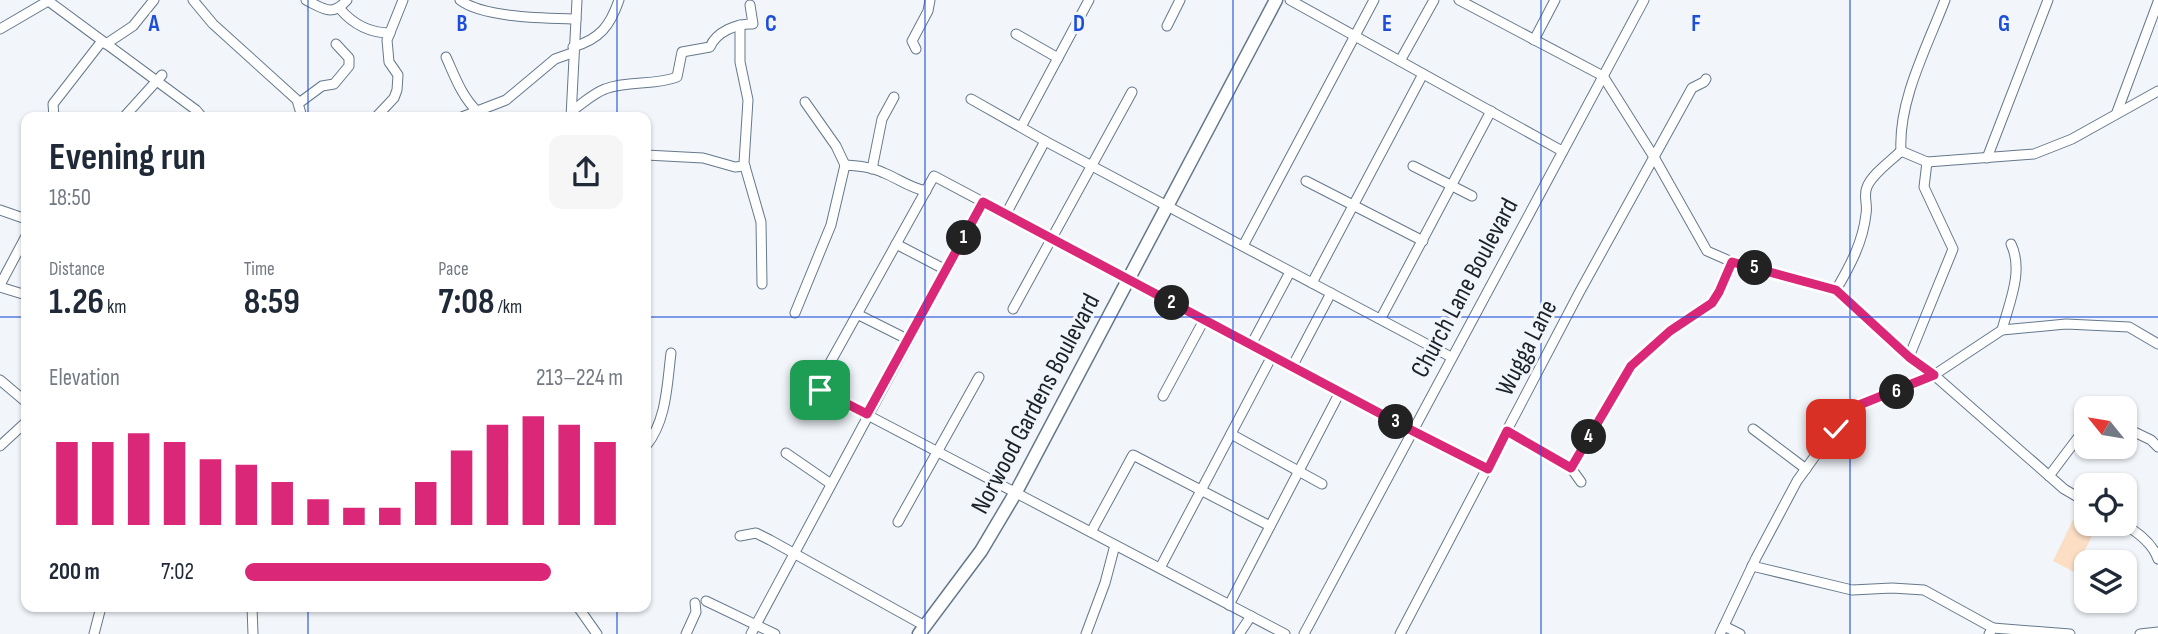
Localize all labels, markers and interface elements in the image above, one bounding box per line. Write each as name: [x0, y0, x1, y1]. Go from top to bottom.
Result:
text: A: [148, 10, 161, 38]
text: B: [457, 10, 468, 38]
text: C: [765, 10, 777, 38]
text: D: [1073, 10, 1085, 38]
text: E: [1382, 10, 1392, 38]
text: F: [1691, 10, 1701, 38]
text: G: [1998, 10, 2010, 38]
text: Evening run: [49, 135, 206, 180]
button: share: [549, 135, 623, 209]
text: 18:50: [49, 184, 91, 212]
street label: Church Lane Boulevard: [1405, 193, 1525, 383]
pin: 1: [946, 220, 982, 256]
text: 1: [960, 226, 967, 249]
pin: 5: [1738, 250, 1772, 286]
text: 5: [1750, 256, 1759, 279]
text: Distance: [49, 258, 105, 281]
text: Time: [244, 258, 275, 281]
text: Pace: [438, 258, 469, 281]
text: 1.26: [49, 281, 104, 324]
text: 8:59: [244, 281, 300, 324]
text: 7:08: [438, 281, 494, 324]
pin: 2: [1154, 286, 1190, 320]
street label: Norwood Gardens Boulevard: [965, 289, 1107, 519]
text: 2: [1167, 291, 1176, 314]
street label: Wugga Lane: [1490, 295, 1564, 401]
text: km: [104, 296, 127, 319]
text: /km: [494, 296, 522, 319]
pin: [790, 360, 850, 420]
text: Elevation: [49, 364, 120, 392]
text: 213–224 m: [536, 364, 623, 392]
icon: arrive: [801, 371, 839, 409]
pin: 6: [1880, 374, 1914, 410]
text: 6: [1892, 380, 1901, 403]
north arrow: [2074, 396, 2137, 458]
map controls: [2074, 396, 2137, 613]
pin: [1806, 399, 1866, 459]
pin: 3: [1378, 404, 1414, 440]
text: 3: [1391, 410, 1400, 433]
icon: check: [1817, 410, 1855, 448]
pin: 4: [1572, 420, 1606, 454]
text: 4: [1584, 425, 1593, 448]
button: locate: [2074, 473, 2137, 536]
button: layers: [2074, 550, 2137, 613]
text: 200 m: [49, 558, 100, 586]
text: 7:02: [161, 558, 194, 586]

